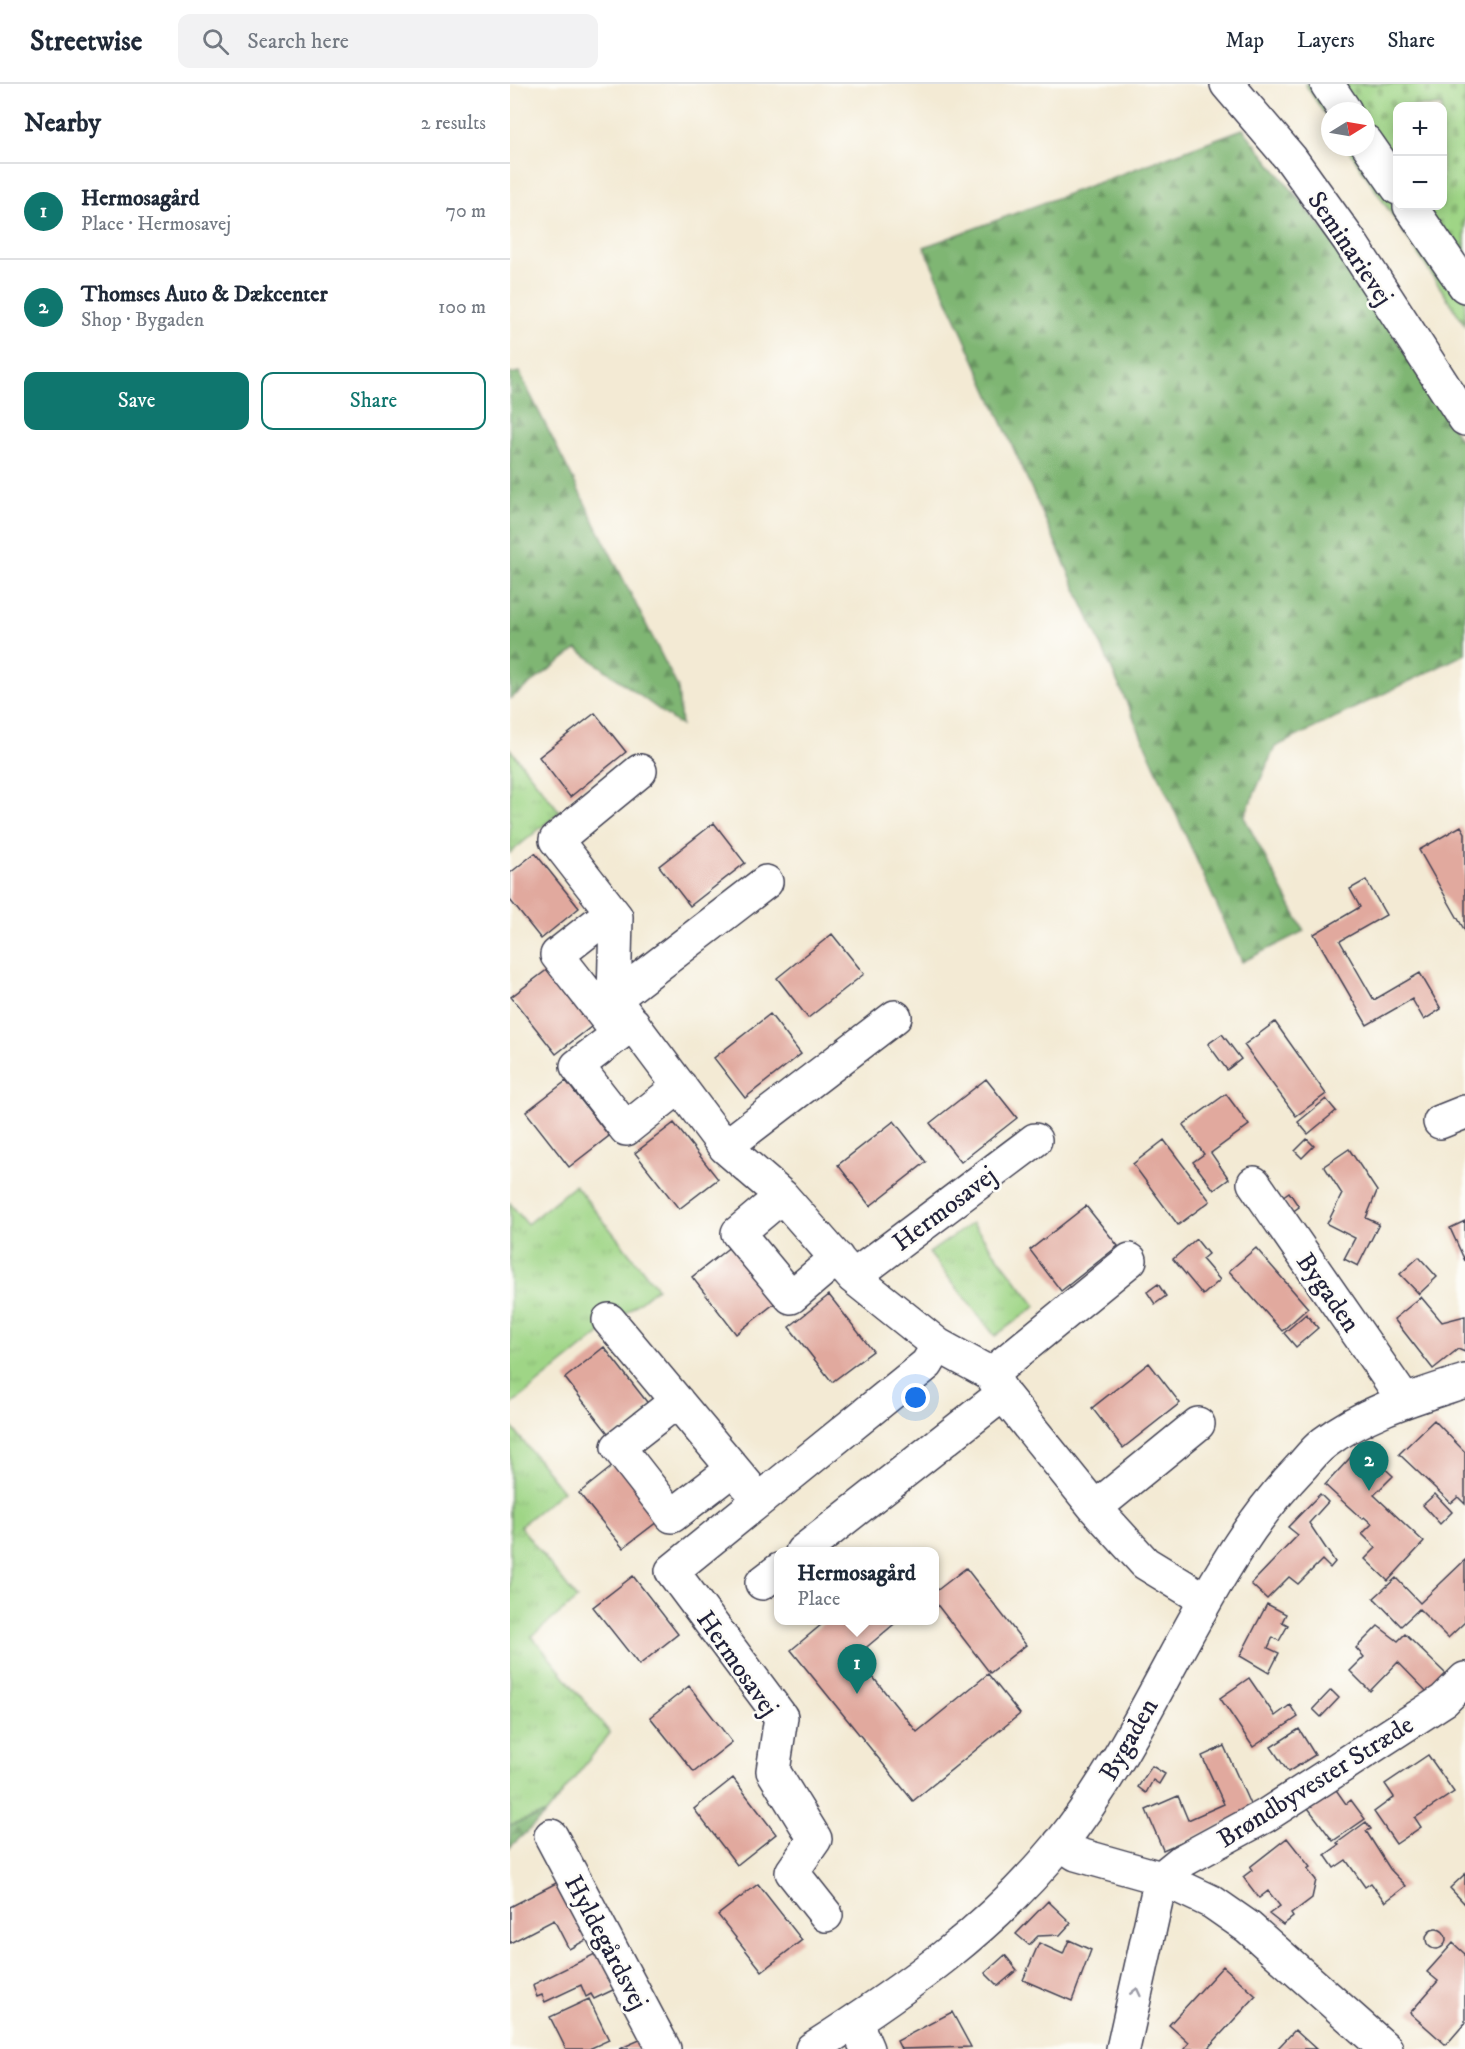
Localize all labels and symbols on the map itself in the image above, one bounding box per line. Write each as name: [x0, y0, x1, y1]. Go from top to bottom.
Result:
north arrow: [1321, 102, 1375, 156]
street label: Seminarievej: [1300, 185, 1400, 312]
street label: Hermosavej: [886, 1159, 1004, 1259]
street label: Bygaden: [1288, 1247, 1367, 1339]
your location: [901, 1383, 930, 1412]
pin: 2: [1350, 1442, 1388, 1491]
street label: Hermosavej: [688, 1604, 785, 1723]
pin: 1: [838, 1644, 876, 1694]
street label: Bygaden: [1093, 1692, 1166, 1787]
street label: Brøndbyvester Stræde: [1212, 1709, 1420, 1856]
street label: Hyldegårdsvej: [556, 1870, 655, 2016]
one-way arrow: [1129, 1987, 1142, 1997]

